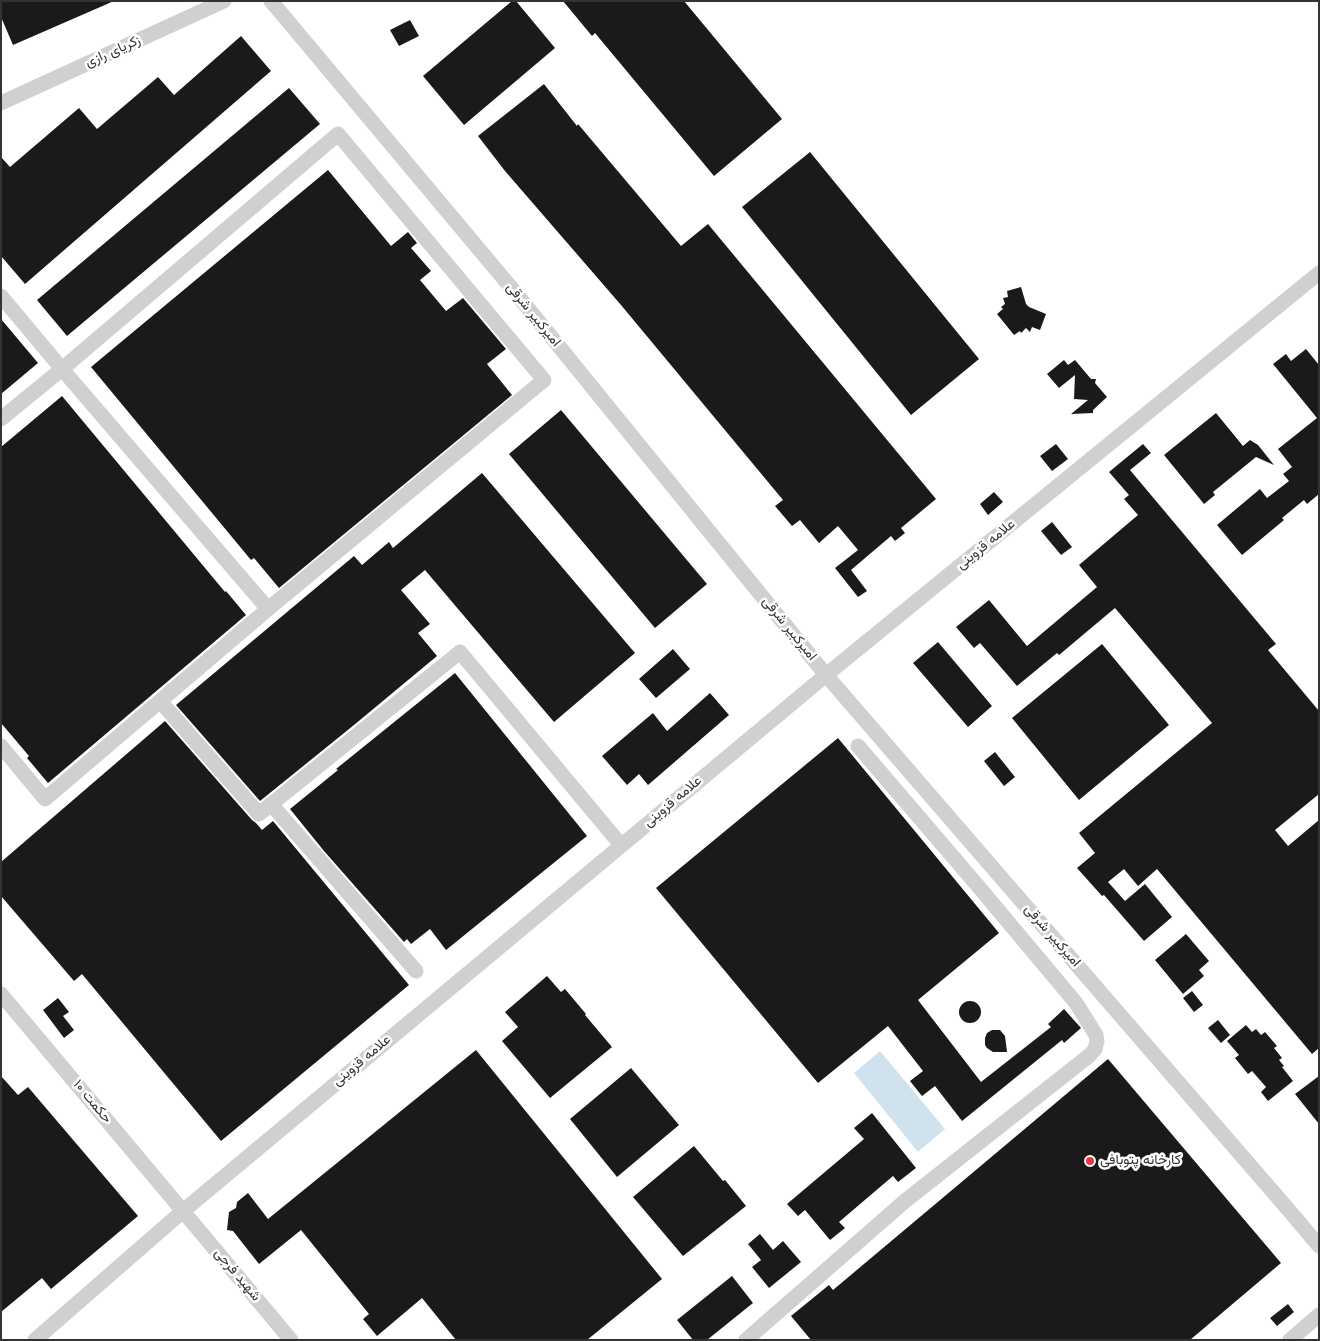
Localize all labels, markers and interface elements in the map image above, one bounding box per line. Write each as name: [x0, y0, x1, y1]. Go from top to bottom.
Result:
street label: زکریای رازی: [83, 32, 143, 72]
street label: امیرکبیر شرقی: [502, 280, 564, 350]
street label: علامه قزوینی: [953, 516, 1019, 574]
street label: امیرکبیر شرقی: [758, 594, 820, 664]
street label: علامه قزوینی: [641, 773, 705, 831]
street label: امیرکبیر شرقی: [1020, 901, 1084, 971]
street label: علامه قزوینی: [330, 1032, 394, 1090]
street label: حکمت ۱۰: [69, 1077, 115, 1127]
place label: کارخانه پتوبافی: [1100, 1153, 1181, 1169]
marker: کارخانه پتوبافی: [1084, 1155, 1096, 1167]
street label: شهید فرجی: [210, 1245, 264, 1305]

